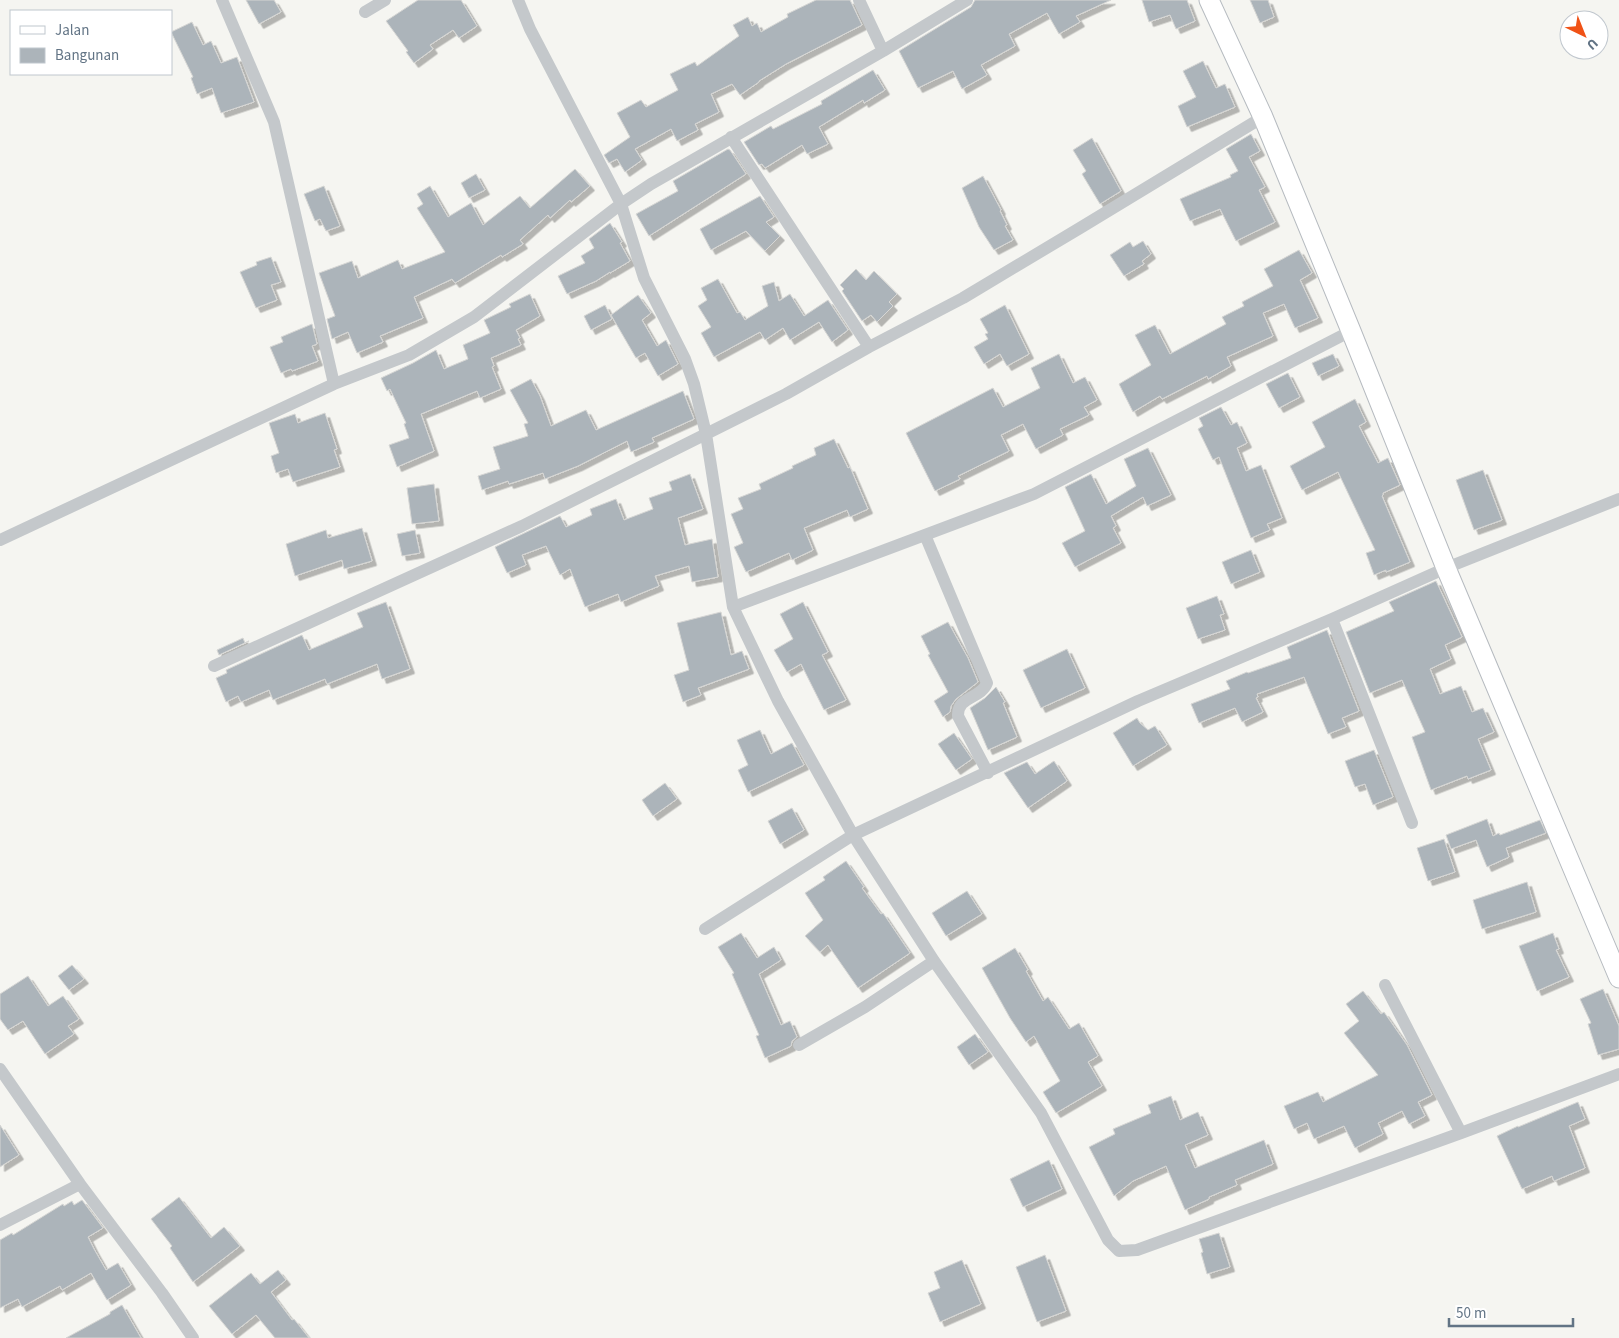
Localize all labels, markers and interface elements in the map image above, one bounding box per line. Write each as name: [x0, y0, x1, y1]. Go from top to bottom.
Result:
legend: [10, 10, 172, 75]
north arrow: [1559, 10, 1609, 60]
text: Jalan: [55, 20, 89, 41]
text: U: [1582, 33, 1602, 54]
text: Bangunan: [55, 45, 119, 66]
scale bar: [1449, 1296, 1573, 1328]
text: 50 m: [1456, 1303, 1486, 1324]

